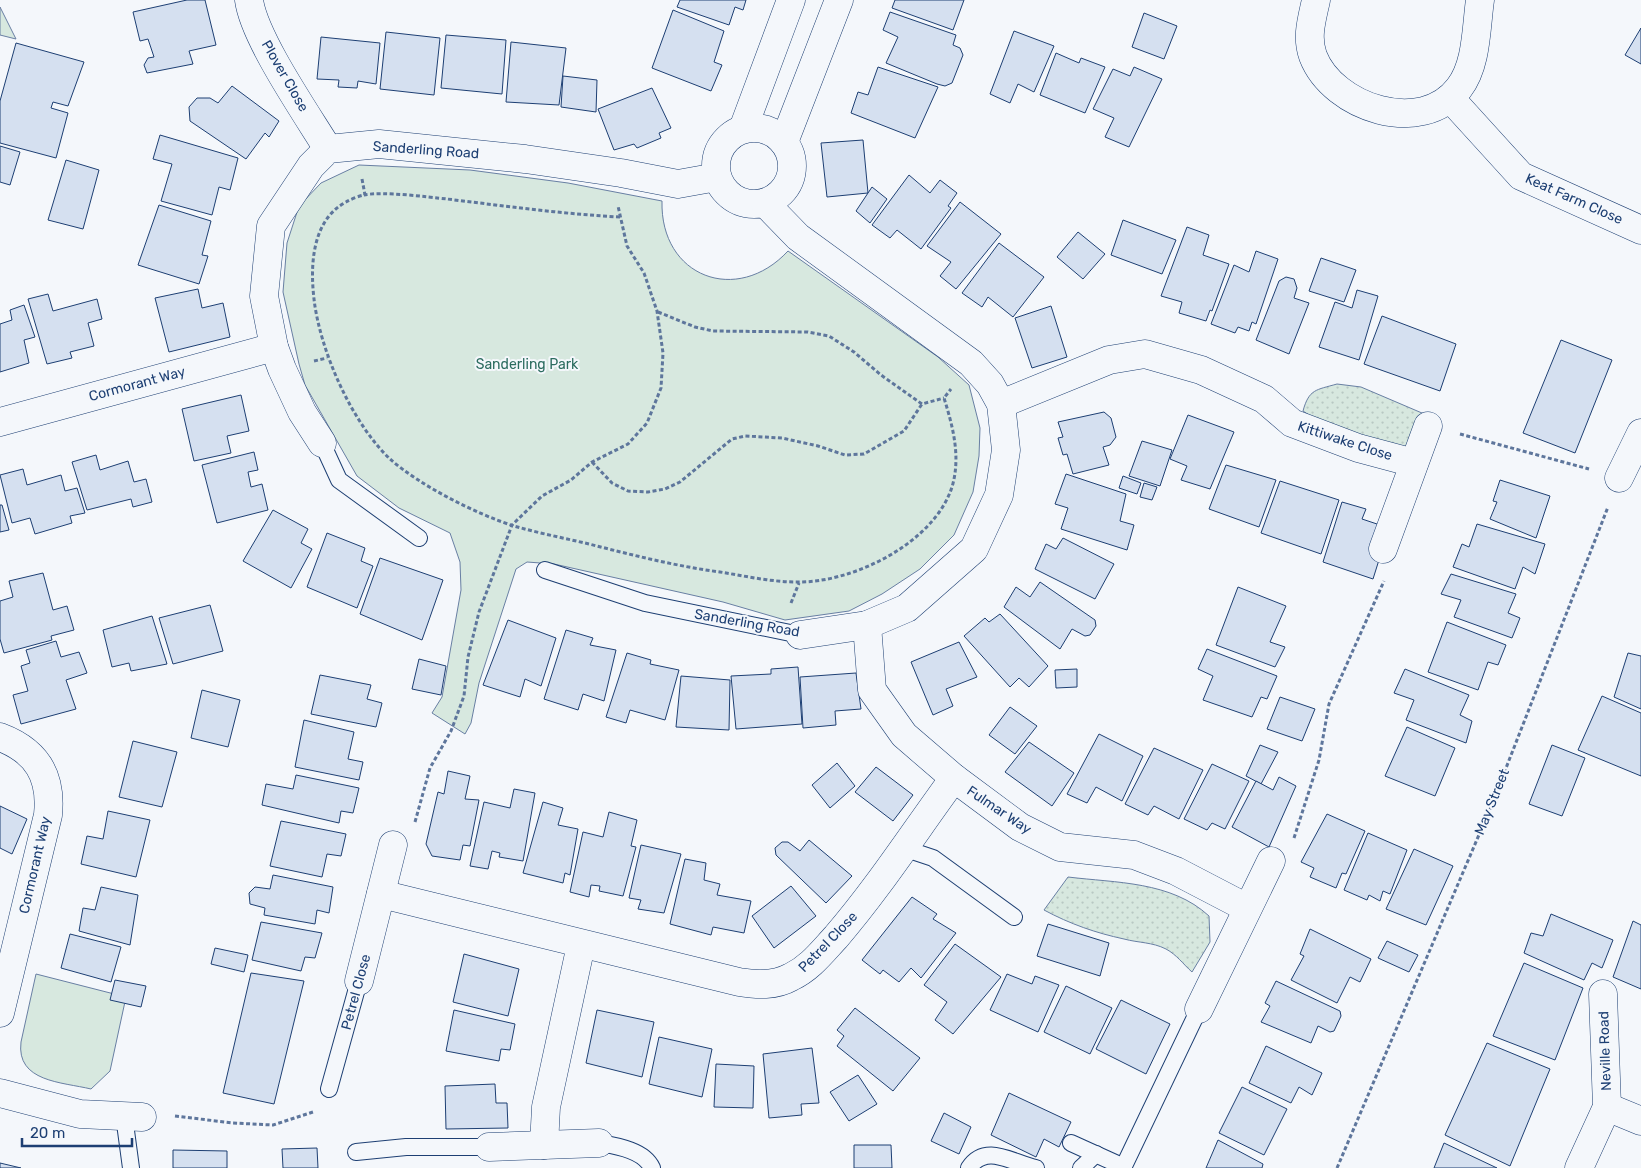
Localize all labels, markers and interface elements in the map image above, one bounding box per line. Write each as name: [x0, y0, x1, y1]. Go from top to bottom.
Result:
street label: Plover Close: [258, 37, 312, 115]
street label: Sanderling Road: [372, 138, 480, 162]
street label: Keat Farm Close: [1523, 170, 1625, 228]
park label: Sanderling Park: [476, 356, 579, 373]
street label: Cormorant Way: [87, 363, 187, 405]
street label: Kittiwake Close: [1295, 418, 1395, 464]
street label: Sanderling Road: [693, 605, 801, 641]
street label: May Street: [1471, 766, 1513, 838]
street label: Fulmar Way: [963, 782, 1035, 838]
street label: Cormorant Way: [16, 814, 55, 915]
street label: Petrel Close: [795, 908, 861, 976]
street label: Petrel Close: [338, 952, 374, 1032]
street label: Neville Road: [1595, 1011, 1615, 1091]
scale bar: [22, 1116, 132, 1148]
text: 20 m: [30, 1124, 65, 1142]

